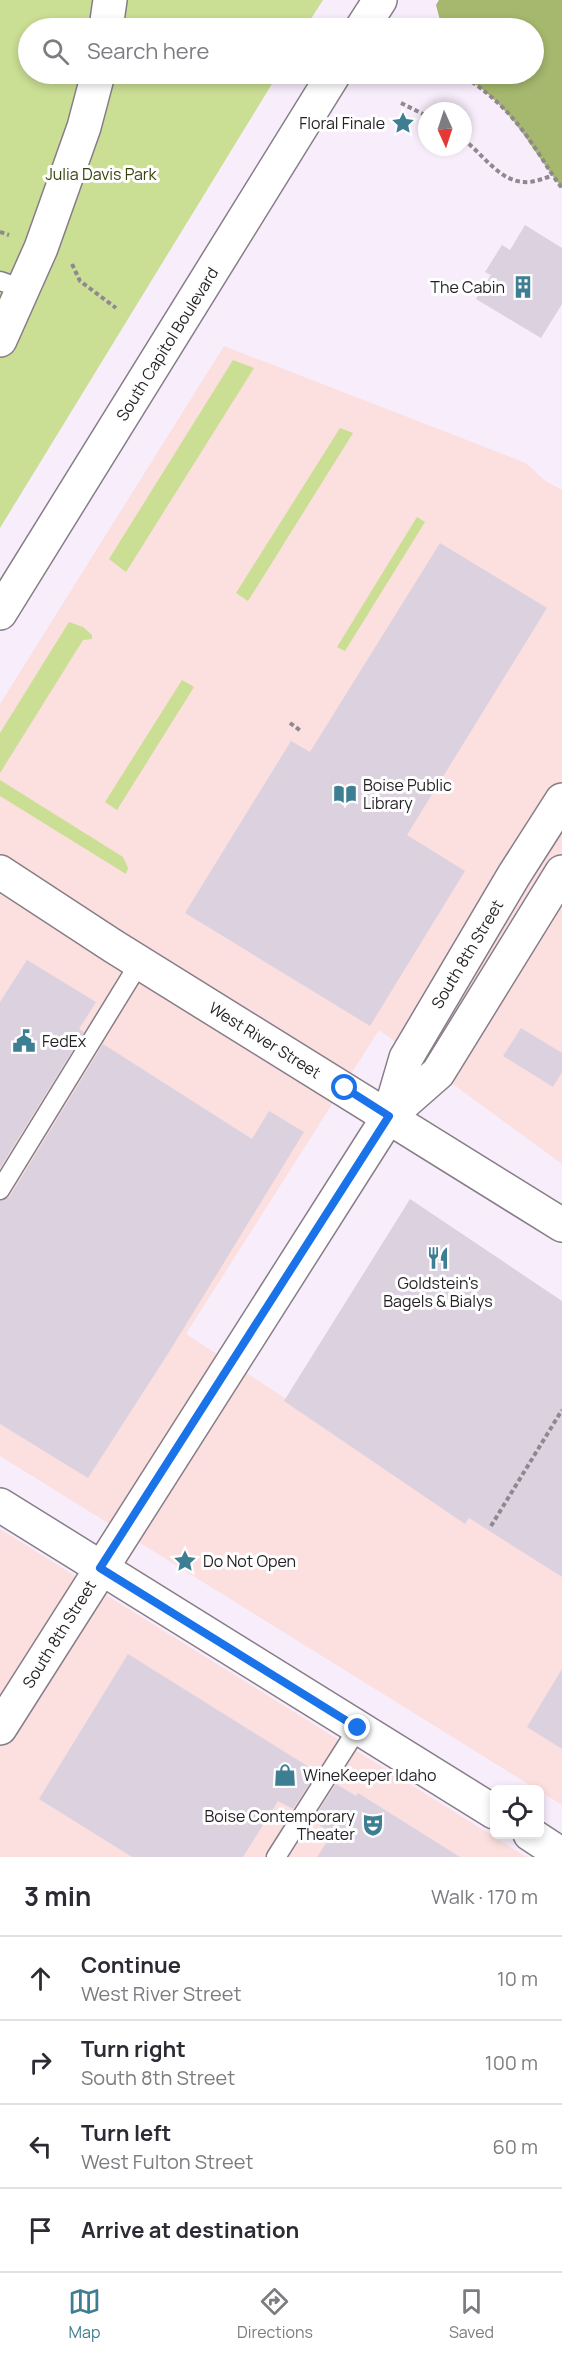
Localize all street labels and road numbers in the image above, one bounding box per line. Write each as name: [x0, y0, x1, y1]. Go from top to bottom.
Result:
street label: South Capitol Boulevard: [111, 263, 223, 425]
street label: South 8th Street: [426, 895, 508, 1013]
street label: West River Street: [205, 997, 325, 1083]
street label: South 8th Street: [17, 1576, 101, 1692]

